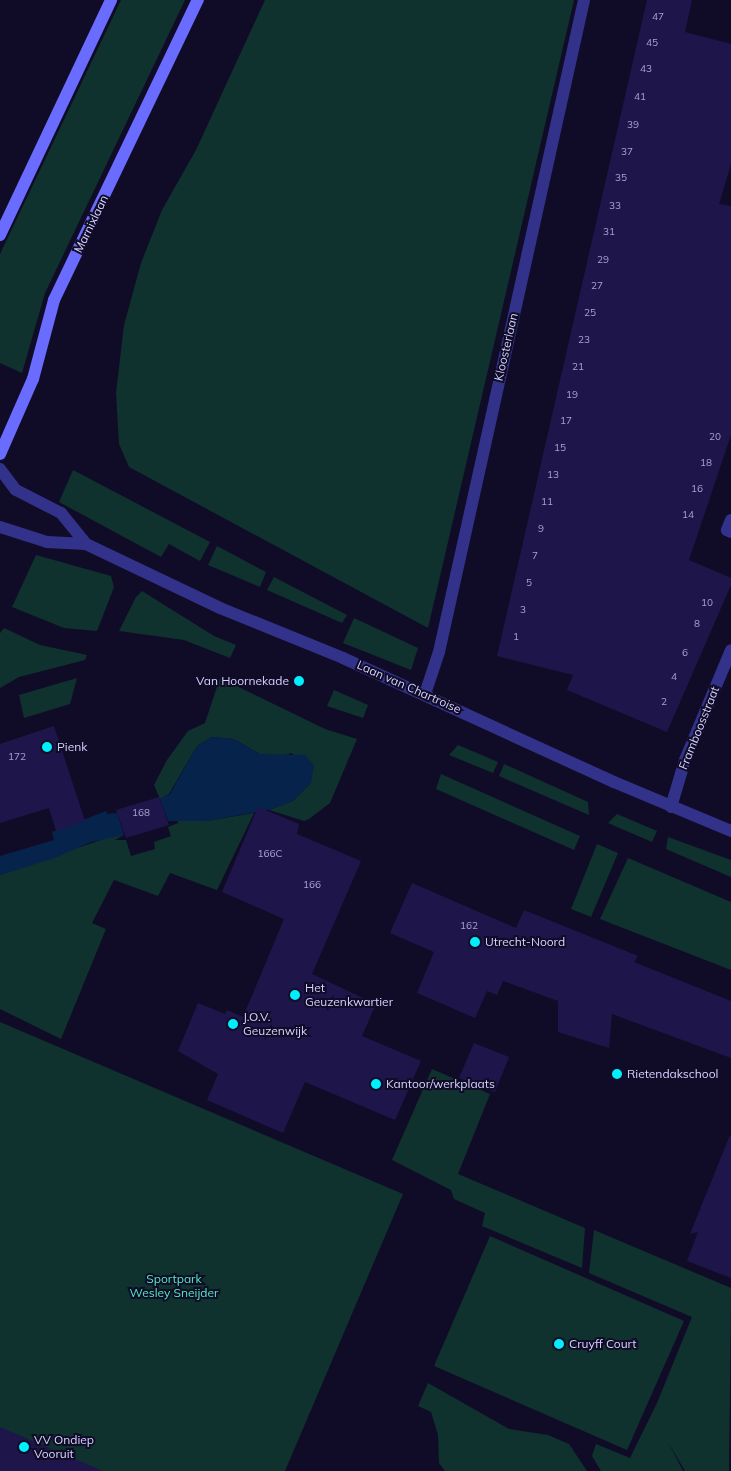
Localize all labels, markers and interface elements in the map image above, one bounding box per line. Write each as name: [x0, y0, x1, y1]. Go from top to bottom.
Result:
house number: 47: [652, 11, 664, 23]
house number: 45: [646, 37, 658, 49]
house number: 43: [640, 63, 652, 75]
house number: 41: [634, 91, 646, 103]
house number: 39: [627, 119, 639, 131]
house number: 37: [621, 146, 633, 158]
house number: 35: [615, 172, 627, 184]
street label: Marnixlaan: [71, 193, 111, 255]
house number: 33: [609, 200, 621, 212]
house number: 31: [603, 226, 615, 238]
house number: 29: [597, 254, 609, 266]
house number: 27: [591, 280, 603, 292]
house number: 25: [584, 307, 596, 319]
street label: Kloosterlaan: [491, 312, 521, 382]
house number: 23: [578, 334, 590, 346]
house number: 21: [572, 361, 584, 373]
house number: 19: [566, 389, 578, 401]
house number: 17: [560, 415, 572, 427]
house number: 20: [709, 431, 721, 443]
house number: 15: [554, 442, 566, 454]
house number: 18: [700, 457, 712, 469]
house number: 13: [547, 469, 559, 481]
house number: 16: [691, 483, 703, 495]
house number: 11: [541, 496, 553, 508]
house number: 14: [682, 509, 694, 521]
house number: 9: [538, 523, 544, 535]
house number: 7: [532, 550, 538, 562]
house number: 5: [526, 577, 532, 589]
house number: 10: [701, 597, 713, 609]
house number: 3: [520, 604, 526, 616]
house number: 8: [694, 618, 700, 630]
house number: 1: [513, 631, 519, 643]
house number: 6: [682, 647, 688, 659]
street label: Laan van Chartroise: [355, 658, 463, 716]
house number: 4: [671, 671, 677, 683]
place label: Van Hoornekade: [196, 674, 289, 688]
marker: Van Hoornekade: [293, 675, 305, 687]
street label: Framboosstraat: [676, 684, 722, 772]
house number: 2: [661, 696, 667, 708]
place label: Pienk: [57, 740, 87, 754]
marker: Pienk: [41, 741, 53, 753]
house number: 172: [8, 751, 26, 763]
house number: 168: [132, 807, 150, 819]
house number: 166C: [258, 848, 282, 860]
house number: 166: [303, 879, 321, 891]
house number: 162: [460, 920, 478, 932]
place label: Utrecht-Noord: [485, 935, 565, 949]
marker: Utrecht-Noord: [469, 936, 481, 948]
place label: Het Geuzenkwartier: [305, 981, 393, 1009]
marker: Het Geuzenkwartier: [289, 989, 301, 1001]
place label: J.O.V. Geuzenwijk: [243, 1010, 307, 1038]
marker: J.O.V. Geuzenwijk: [227, 1018, 239, 1030]
place label: Rietendakschool: [627, 1067, 718, 1081]
marker: Rietendakschool: [611, 1068, 623, 1080]
place label: Kantoor/werkplaats: [386, 1077, 495, 1091]
marker: Kantoor/werkplaats: [370, 1078, 382, 1090]
park label: Sportpark Wesley Sneijder: [130, 1272, 218, 1300]
place label: Cruyff Court: [569, 1337, 636, 1351]
marker: Cruyff Court: [553, 1338, 565, 1350]
place label: VV Ondiep Vooruit: [34, 1433, 94, 1461]
marker: VV Ondiep Vooruit: [18, 1441, 30, 1453]

